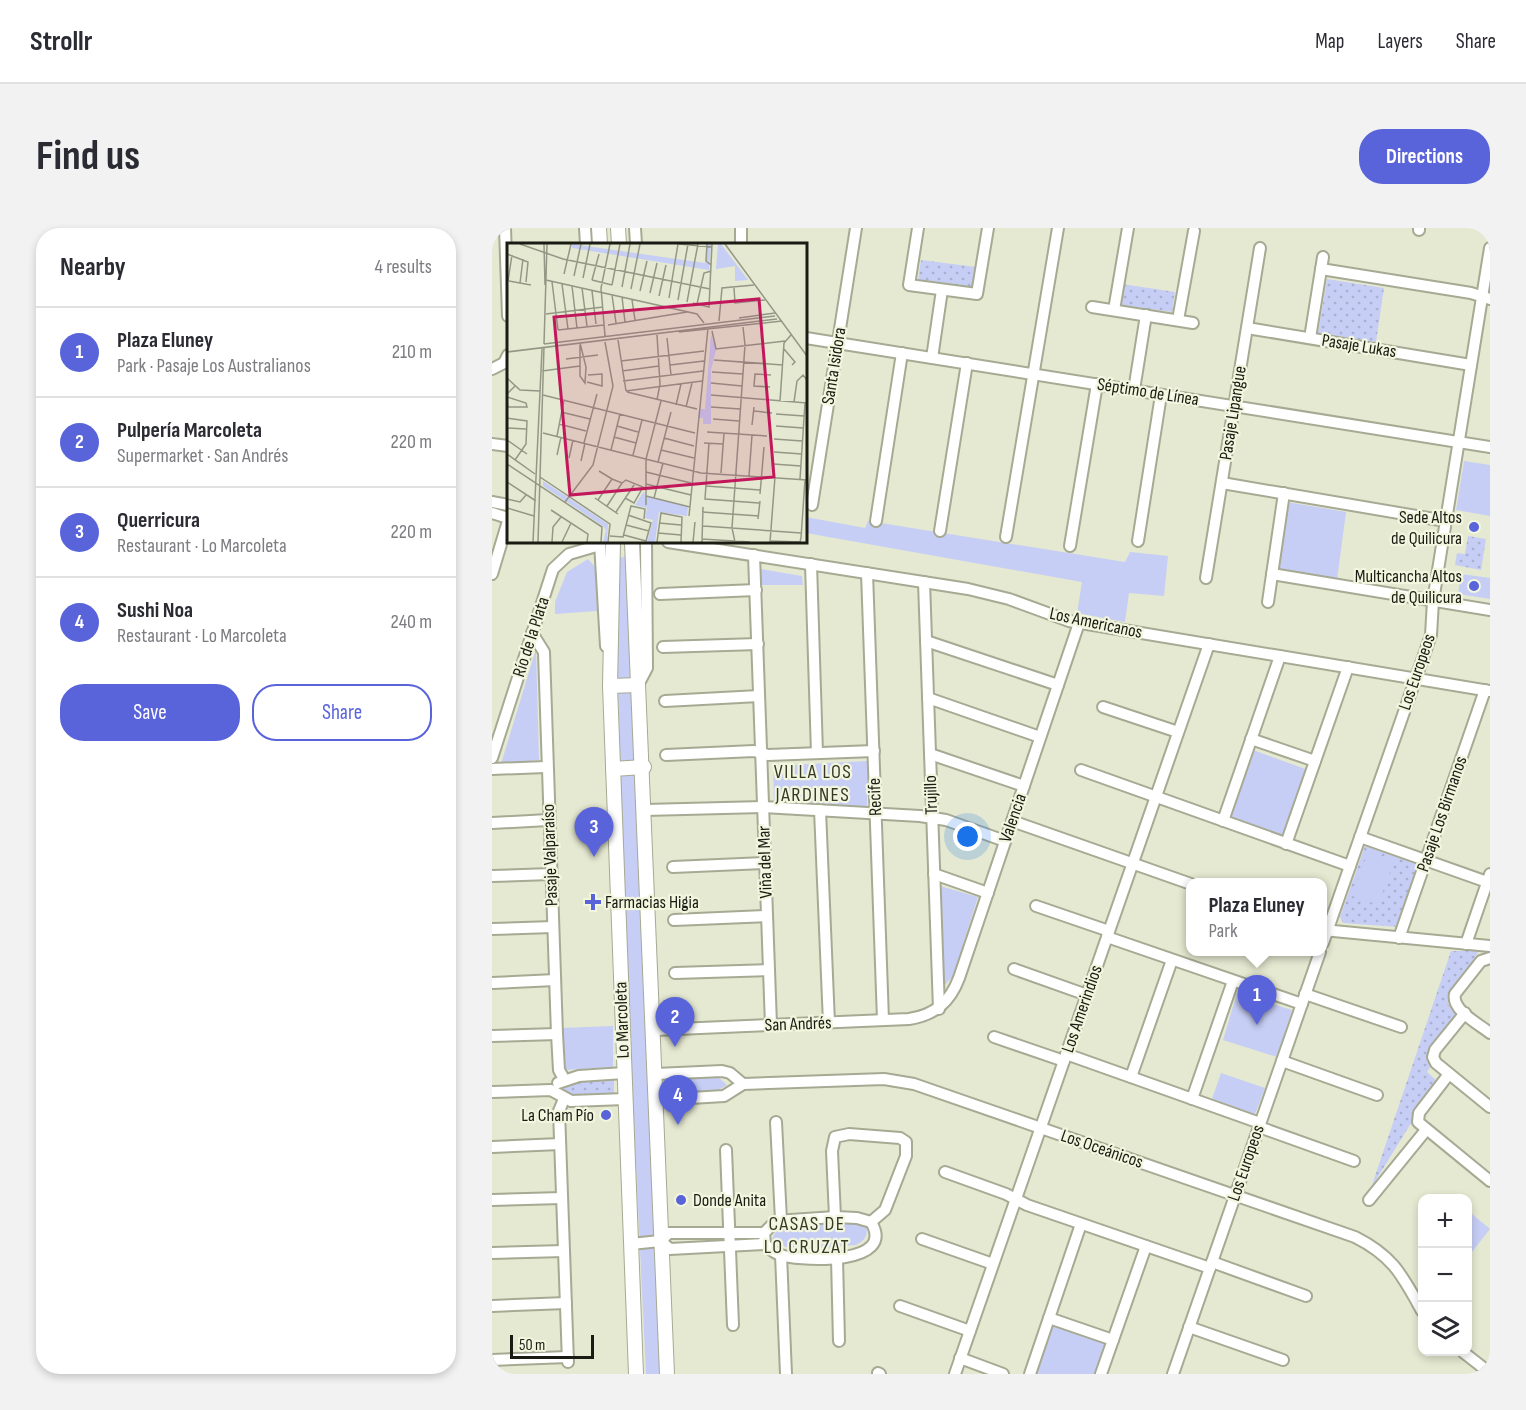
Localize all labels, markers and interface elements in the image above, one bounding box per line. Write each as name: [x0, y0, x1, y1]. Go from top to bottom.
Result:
text: Strollr: [30, 25, 92, 58]
text: Map: [1315, 29, 1344, 54]
text: Layers: [1377, 29, 1423, 54]
text: Share: [1456, 29, 1496, 54]
button: Directions: [1359, 129, 1490, 184]
text: Find us: [36, 131, 140, 182]
inset map: [507, 243, 807, 543]
text: Nearby: [60, 252, 126, 283]
text: 4 results: [375, 255, 432, 279]
street label: Santa Isidora: [818, 326, 850, 406]
text: Plaza Eluney: [117, 327, 213, 354]
street label: Pasaje Lukas: [1320, 330, 1398, 362]
text: 1: [76, 340, 83, 364]
text: 210 m: [392, 340, 432, 364]
text: Park · Pasaje Los Australianos: [117, 354, 311, 378]
street label: Pasaje Lipangue: [1215, 364, 1251, 462]
street label: Séptimo de Línea: [1096, 374, 1200, 410]
text: Pulpería Marcoleta: [117, 417, 262, 444]
text: 2: [75, 430, 84, 454]
text: 220 m: [391, 430, 432, 454]
text: Supermarket · San Andrés: [117, 444, 288, 468]
text: Querricura: [117, 507, 200, 534]
place label: Sede Altos de Quilicura: [1391, 507, 1462, 549]
text: 3: [75, 520, 84, 544]
text: 220 m: [391, 520, 432, 544]
marker: Sede Altos de Quilicura: [1467, 520, 1481, 534]
text: Restaurant · Lo Marcoleta: [117, 534, 287, 558]
place label: Multicancha Altos de Quilicura: [1355, 566, 1462, 608]
marker: Multicancha Altos de Quilicura: [1467, 579, 1481, 593]
street label: Río de la Plata: [508, 594, 554, 680]
text: Sushi Noa: [117, 597, 193, 624]
street label: Los Americanos: [1048, 603, 1144, 643]
text: 4: [75, 610, 84, 634]
text: 240 m: [391, 610, 432, 634]
text: Restaurant · Lo Marcoleta: [117, 624, 287, 648]
street label: Los Europeos: [1394, 631, 1440, 713]
button: Save: [60, 684, 240, 741]
button: Share: [252, 684, 432, 741]
street label: Pasaje Los Birmanos: [1412, 753, 1472, 875]
district label: VILLA LOS JARDINES: [774, 760, 852, 807]
street label: Trujillo: [920, 775, 942, 815]
street label: Recife: [864, 778, 886, 816]
street label: Valencia: [995, 791, 1031, 845]
street label: Pasaje Valparaíso: [538, 804, 562, 906]
pin: 3: [574, 808, 614, 857]
your location: [953, 822, 982, 851]
street label: Viña del Mar: [753, 825, 777, 899]
popup: [1186, 878, 1327, 956]
place label: Farmacias Higia: [605, 892, 699, 913]
text: Plaza Eluney: [1208, 892, 1305, 919]
marker: Farmacias Higia: [586, 895, 600, 909]
text: Park: [1208, 919, 1238, 943]
street label: Los Amerindios: [1057, 963, 1107, 1055]
pin: 1: [1238, 976, 1276, 1025]
street label: Lo Marcoleta: [610, 981, 634, 1059]
pin: 2: [656, 998, 694, 1047]
street label: San Andrés: [764, 1012, 832, 1036]
pin: 4: [658, 1076, 698, 1125]
place label: La Cham Pío: [521, 1105, 594, 1126]
marker: La Cham Pío: [599, 1108, 613, 1122]
street label: Los Europeos: [1223, 1122, 1269, 1204]
street label: Los Oceánicos: [1058, 1125, 1146, 1173]
place label: Donde Anita: [693, 1190, 766, 1211]
marker: Donde Anita: [674, 1193, 688, 1207]
map controls: [1418, 1194, 1472, 1356]
button: +: [1418, 1194, 1472, 1248]
district label: CASAS DE LO CRUZAT: [764, 1212, 850, 1259]
button: −: [1418, 1248, 1472, 1302]
button: layers: [1418, 1302, 1472, 1356]
scale bar: [510, 1332, 594, 1360]
text: 50 m: [519, 1336, 545, 1355]

